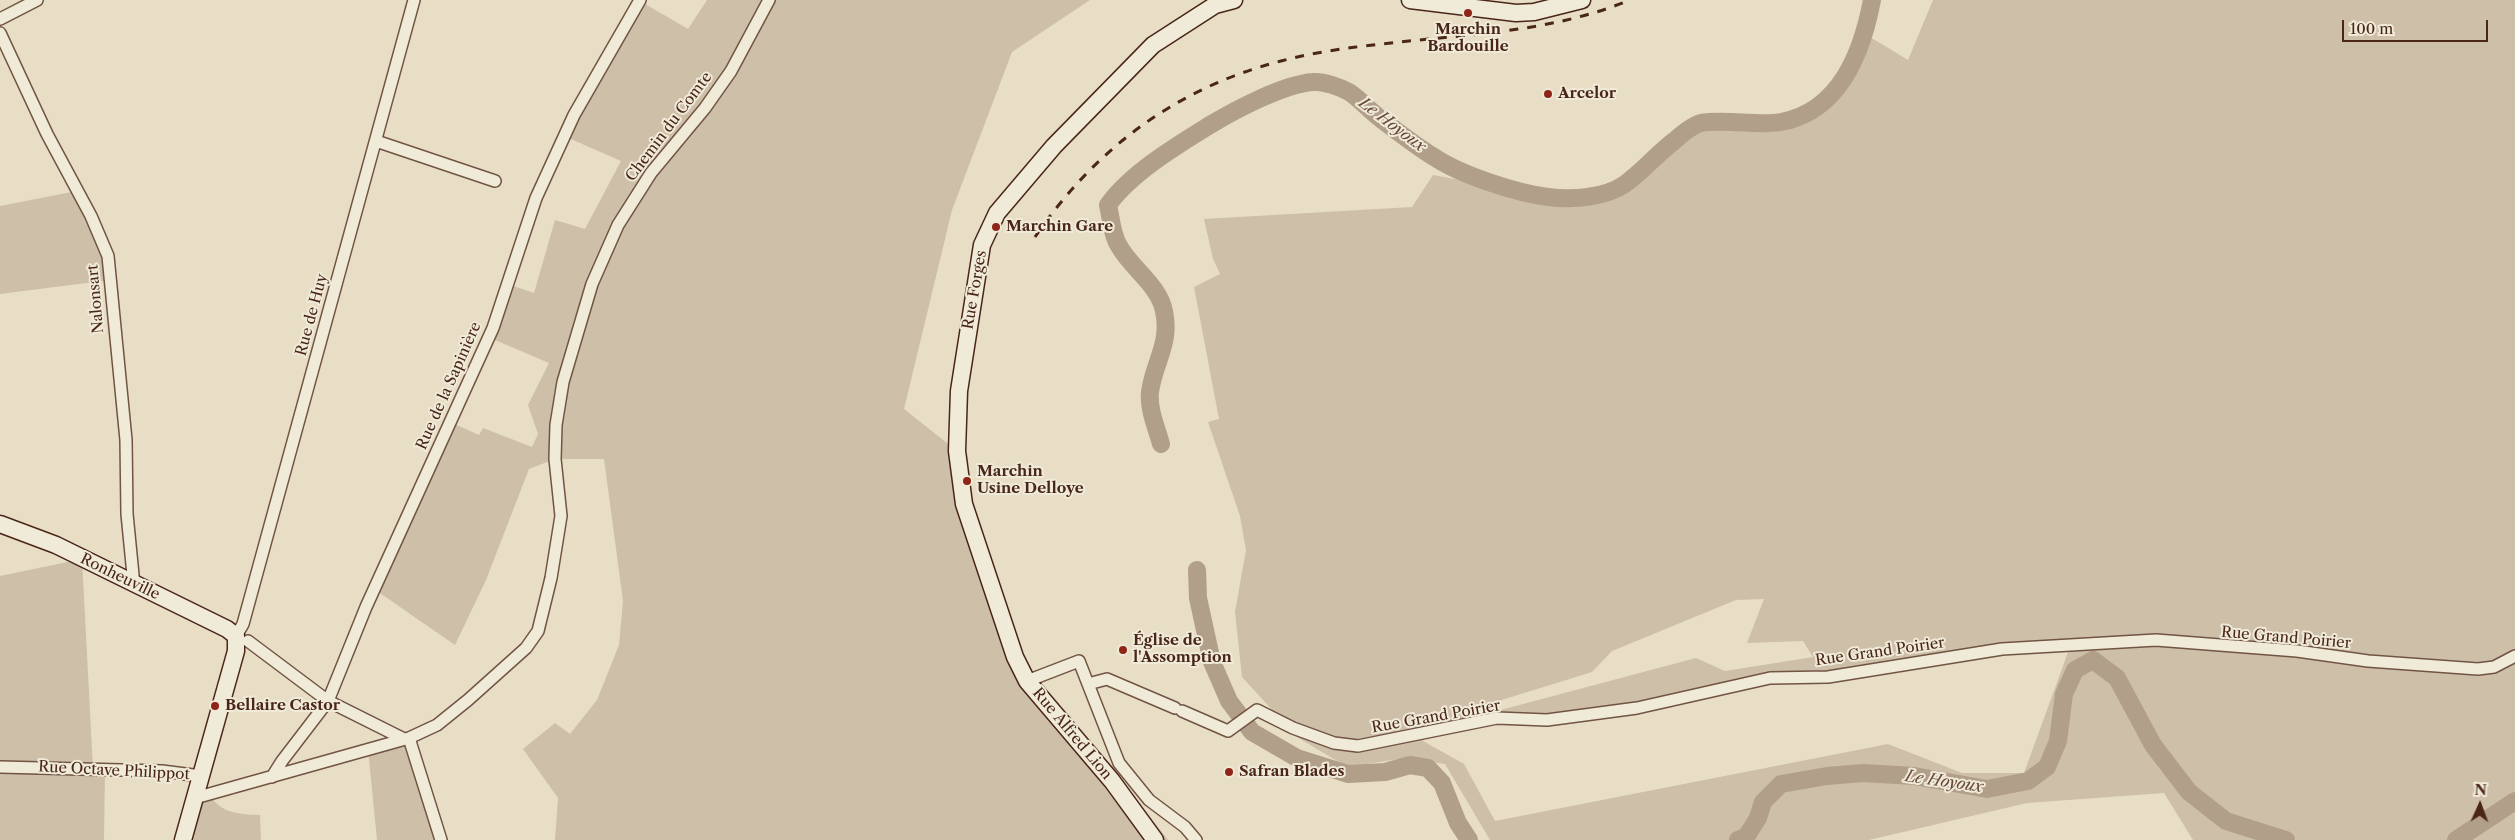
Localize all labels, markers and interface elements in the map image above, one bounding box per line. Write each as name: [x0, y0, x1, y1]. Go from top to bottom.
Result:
marker: Marchin Bardouille: [1462, 7, 1474, 19]
scale bar: [2345, 10, 2491, 42]
text: 100 m: [2350, 19, 2393, 38]
place label: Marchin Bardouille: [1427, 21, 1509, 56]
street label: Chemin du Comte: [622, 69, 716, 185]
place label: Arcelor: [1558, 85, 1616, 103]
marker: Arcelor: [1542, 88, 1554, 100]
water label: Le Hoyoux: [1355, 94, 1429, 156]
place label: Marchin Gare: [1006, 218, 1113, 236]
marker: Marchin Gare: [990, 221, 1002, 233]
street label: Rue Forges: [959, 249, 991, 331]
street label: Nalonsart: [84, 264, 108, 334]
street label: Rue de Huy: [292, 272, 332, 358]
street label: Rue de la Sapinière: [413, 319, 485, 453]
place label: Marchin Usine Delloye: [977, 463, 1084, 498]
marker: Marchin Usine Delloye: [961, 475, 973, 487]
street label: Ronheuville: [77, 550, 163, 604]
street label: Rue Grand Poirier: [2220, 623, 2352, 653]
place label: Église de l'Assomption: [1133, 632, 1232, 667]
street label: Rue Grand Poirier: [1814, 634, 1946, 670]
marker: Église de l'Assomption: [1117, 644, 1129, 656]
street label: Rue Alfred Lion: [1028, 684, 1116, 784]
place label: Bellaire Castor: [225, 697, 340, 715]
street label: Rue Grand Poirier: [1370, 697, 1502, 737]
marker: Bellaire Castor: [209, 700, 221, 712]
street label: Rue Octave Philippot: [38, 758, 190, 784]
place label: Safran Blades: [1239, 763, 1344, 781]
marker: Safran Blades: [1223, 766, 1235, 778]
water label: Le Hoyoux: [1904, 767, 1984, 797]
north arrow: [2455, 780, 2505, 830]
text: N: [2474, 781, 2487, 799]

